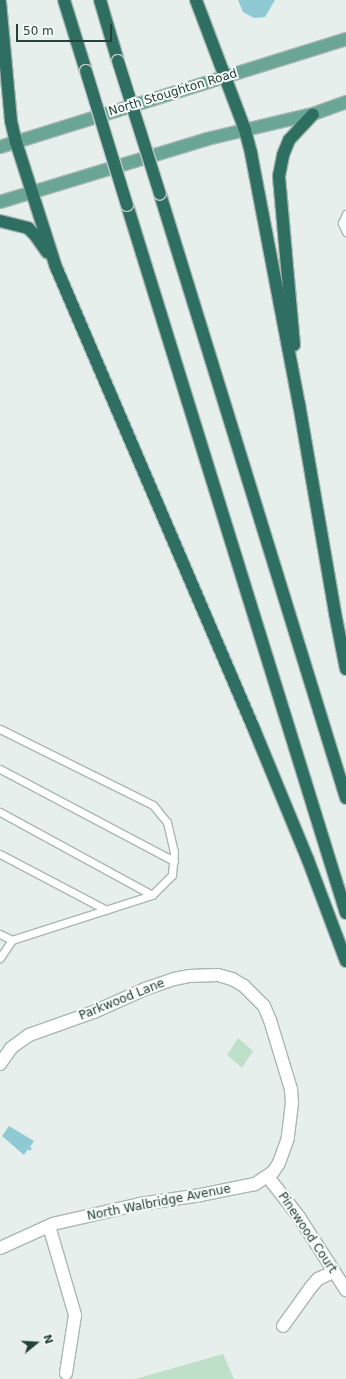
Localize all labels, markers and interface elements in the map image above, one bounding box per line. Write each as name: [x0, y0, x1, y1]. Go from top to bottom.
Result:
scale bar: [18, 16, 114, 42]
text: 50 m: [23, 24, 54, 38]
street label: North Stoughton Road: [107, 67, 239, 119]
street label: Parkwood Lane: [77, 976, 167, 1024]
street label: North Walbridge Avenue: [86, 1182, 232, 1224]
street label: Pinewood Court: [275, 1190, 339, 1276]
north arrow: [16, 1323, 56, 1363]
text: N: [40, 1333, 55, 1346]

